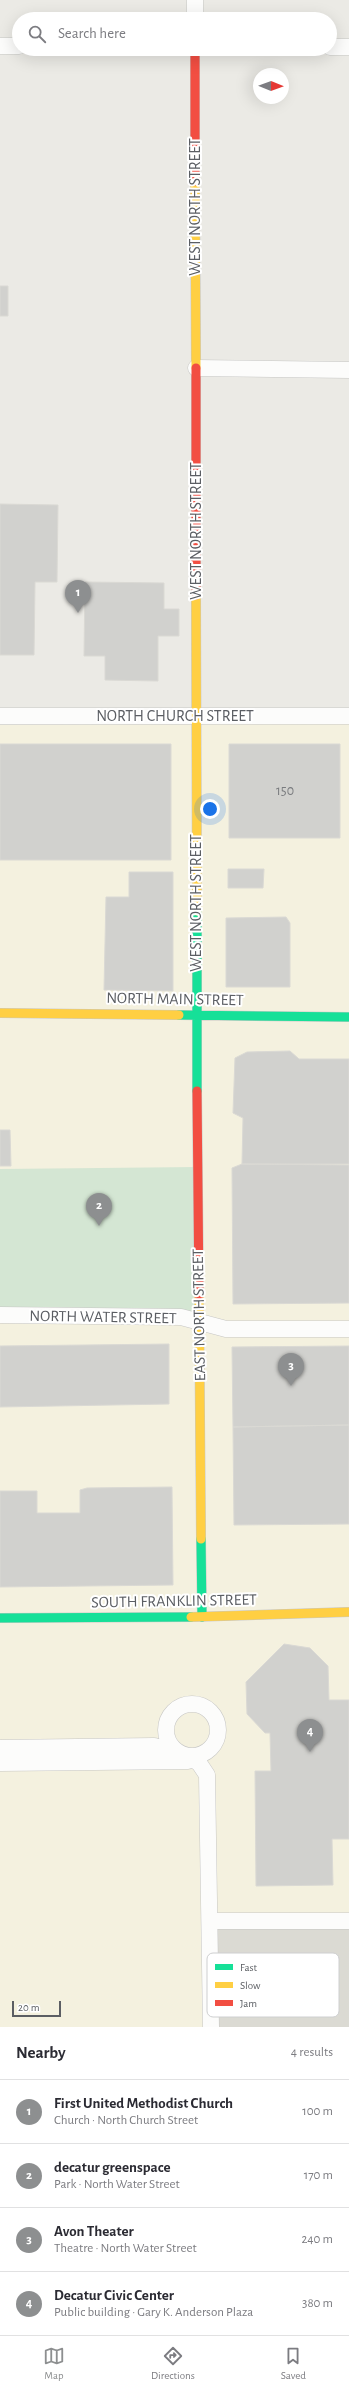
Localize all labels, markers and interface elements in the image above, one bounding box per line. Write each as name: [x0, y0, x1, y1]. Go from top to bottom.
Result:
search box: [12, 12, 337, 56]
icon: search: [26, 23, 48, 45]
text: Search here: [58, 26, 126, 41]
north arrow: [253, 68, 289, 104]
street label: WEST NORTH STREET: [187, 138, 203, 276]
street label: WEST NORTH STREET: [188, 462, 204, 600]
pin: 1: [65, 580, 91, 613]
street label: NORTH CHURCH STREET: [96, 708, 254, 724]
house number: 150: [276, 784, 294, 798]
your location: [200, 799, 220, 819]
street label: WEST NORTH STREET: [188, 834, 204, 972]
street label: NORTH MAIN STREET: [106, 990, 244, 1008]
pin: 2: [86, 1193, 112, 1226]
street label: EAST NORTH STREET: [190, 1248, 208, 1381]
street label: NORTH WATER STREET: [29, 1308, 177, 1326]
pin: 3: [278, 1353, 304, 1386]
street label: SOUTH FRANKLIN STREET: [91, 1592, 257, 1610]
pin: 4: [297, 1719, 323, 1752]
legend: [207, 1953, 339, 2017]
text: Fast: [240, 1962, 258, 1973]
text: Slow: [240, 1980, 261, 1991]
text: Jam: [240, 1998, 257, 2009]
scale bar: [12, 1999, 61, 2018]
text: 20 m: [18, 2002, 39, 2013]
text: Nearby: [16, 2044, 66, 2061]
text: 4 results: [291, 2046, 333, 2059]
text: First United Methodist Church: [54, 2096, 233, 2111]
text: 1: [27, 2105, 31, 2118]
text: 100 m: [302, 2105, 333, 2118]
text: Church · North Church Street: [54, 2114, 198, 2127]
text: decatur greenspace: [54, 2160, 171, 2175]
text: 2: [26, 2169, 32, 2182]
text: 170 m: [304, 2169, 333, 2182]
text: Park · North Water Street: [54, 2178, 180, 2191]
text: Avon Theater: [54, 2224, 134, 2239]
text: 3: [26, 2233, 32, 2246]
text: 240 m: [301, 2233, 333, 2246]
text: Theatre · North Water Street: [54, 2242, 197, 2255]
text: Decatur Civic Center: [54, 2288, 174, 2303]
text: 4: [26, 2297, 32, 2310]
text: 380 m: [302, 2297, 333, 2310]
text: Public building · Gary K. Anderson Plaza: [54, 2306, 253, 2319]
tab: Map: [43, 2345, 65, 2382]
tab: Directions: [151, 2345, 195, 2382]
tab: Saved: [281, 2345, 306, 2382]

